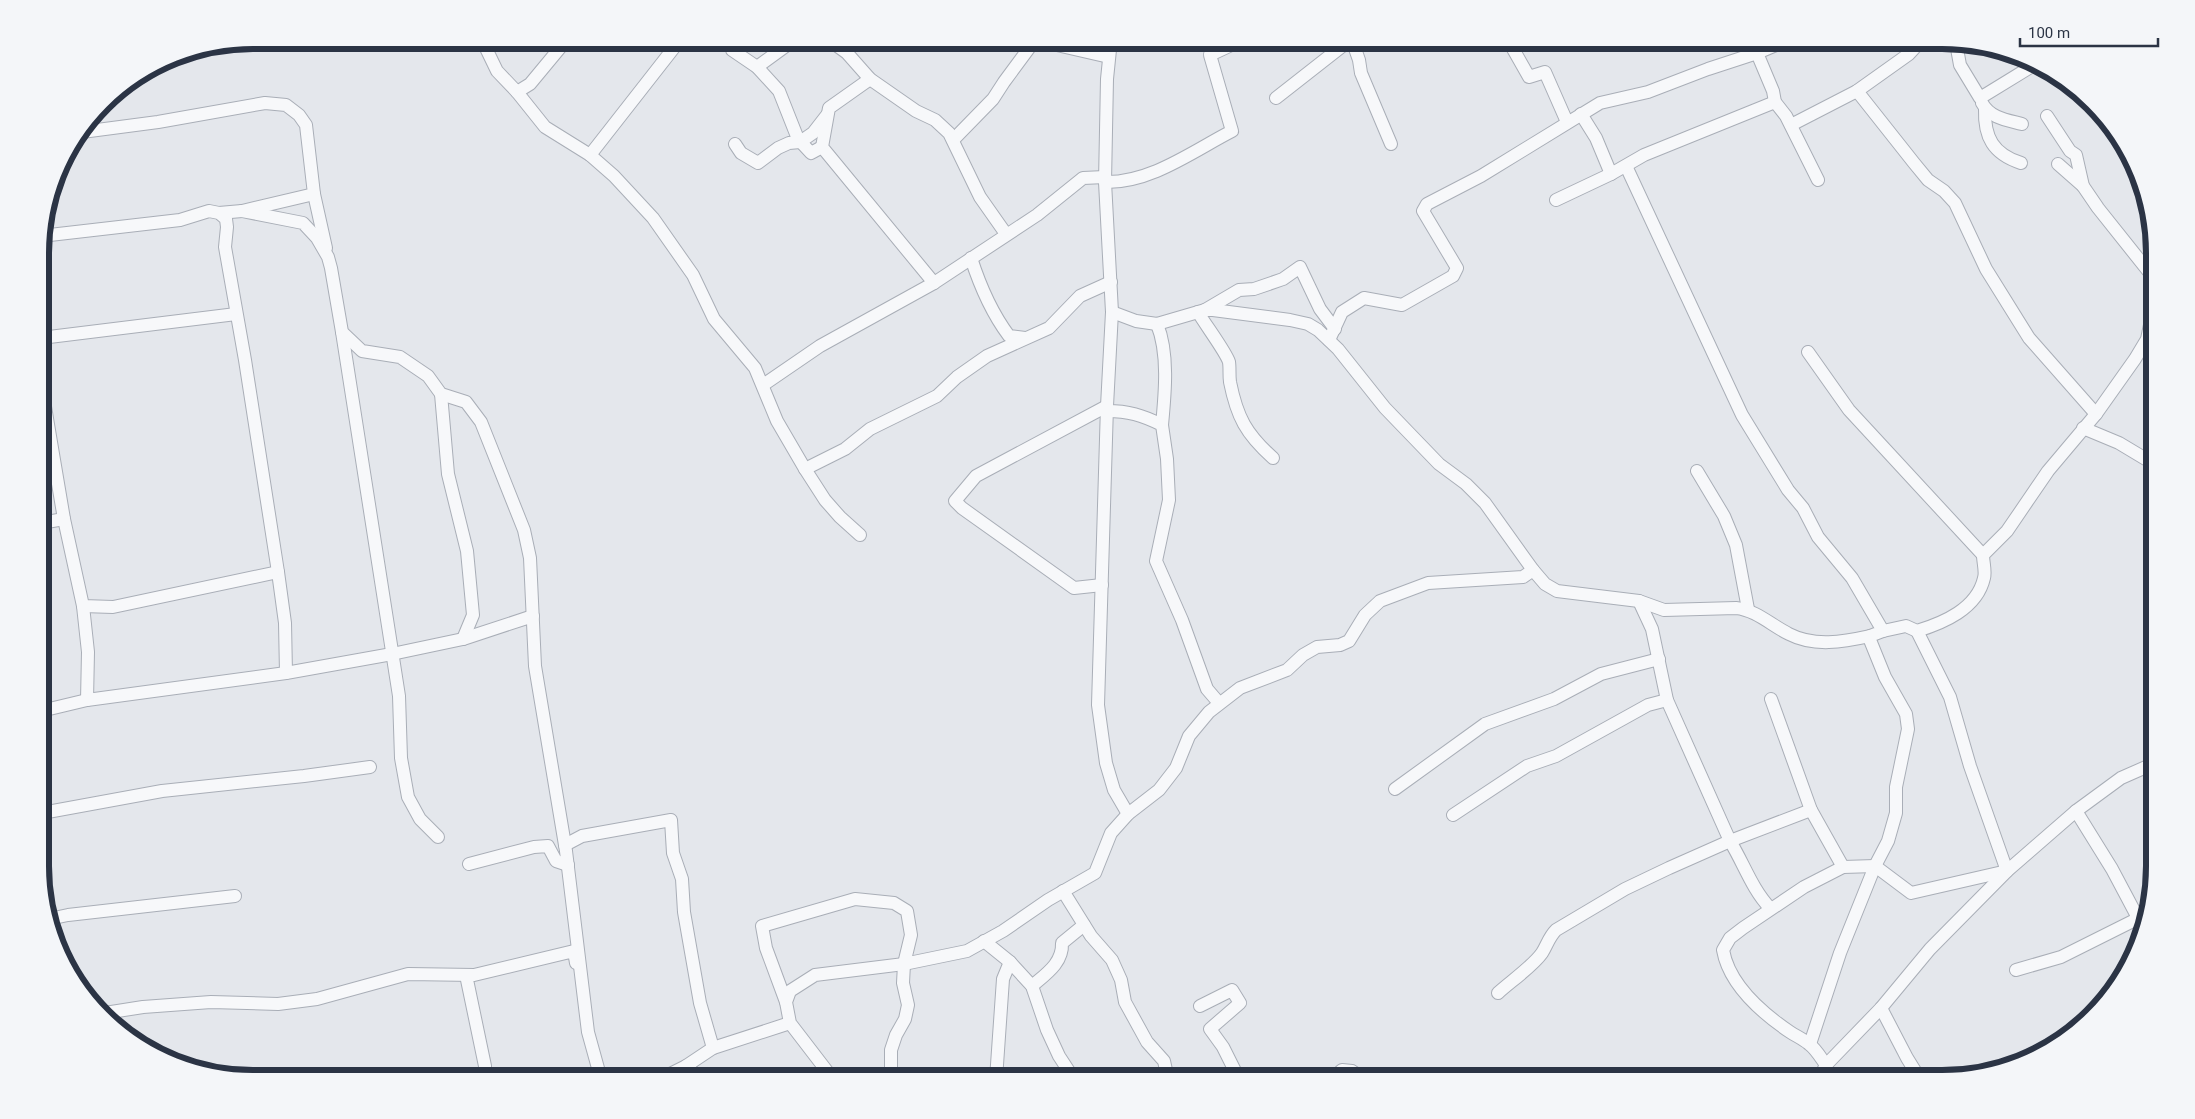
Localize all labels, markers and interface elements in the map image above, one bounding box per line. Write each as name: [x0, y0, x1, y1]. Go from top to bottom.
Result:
scale bar: [2020, 15, 2158, 47]
text: 100 m: [2028, 24, 2070, 42]

